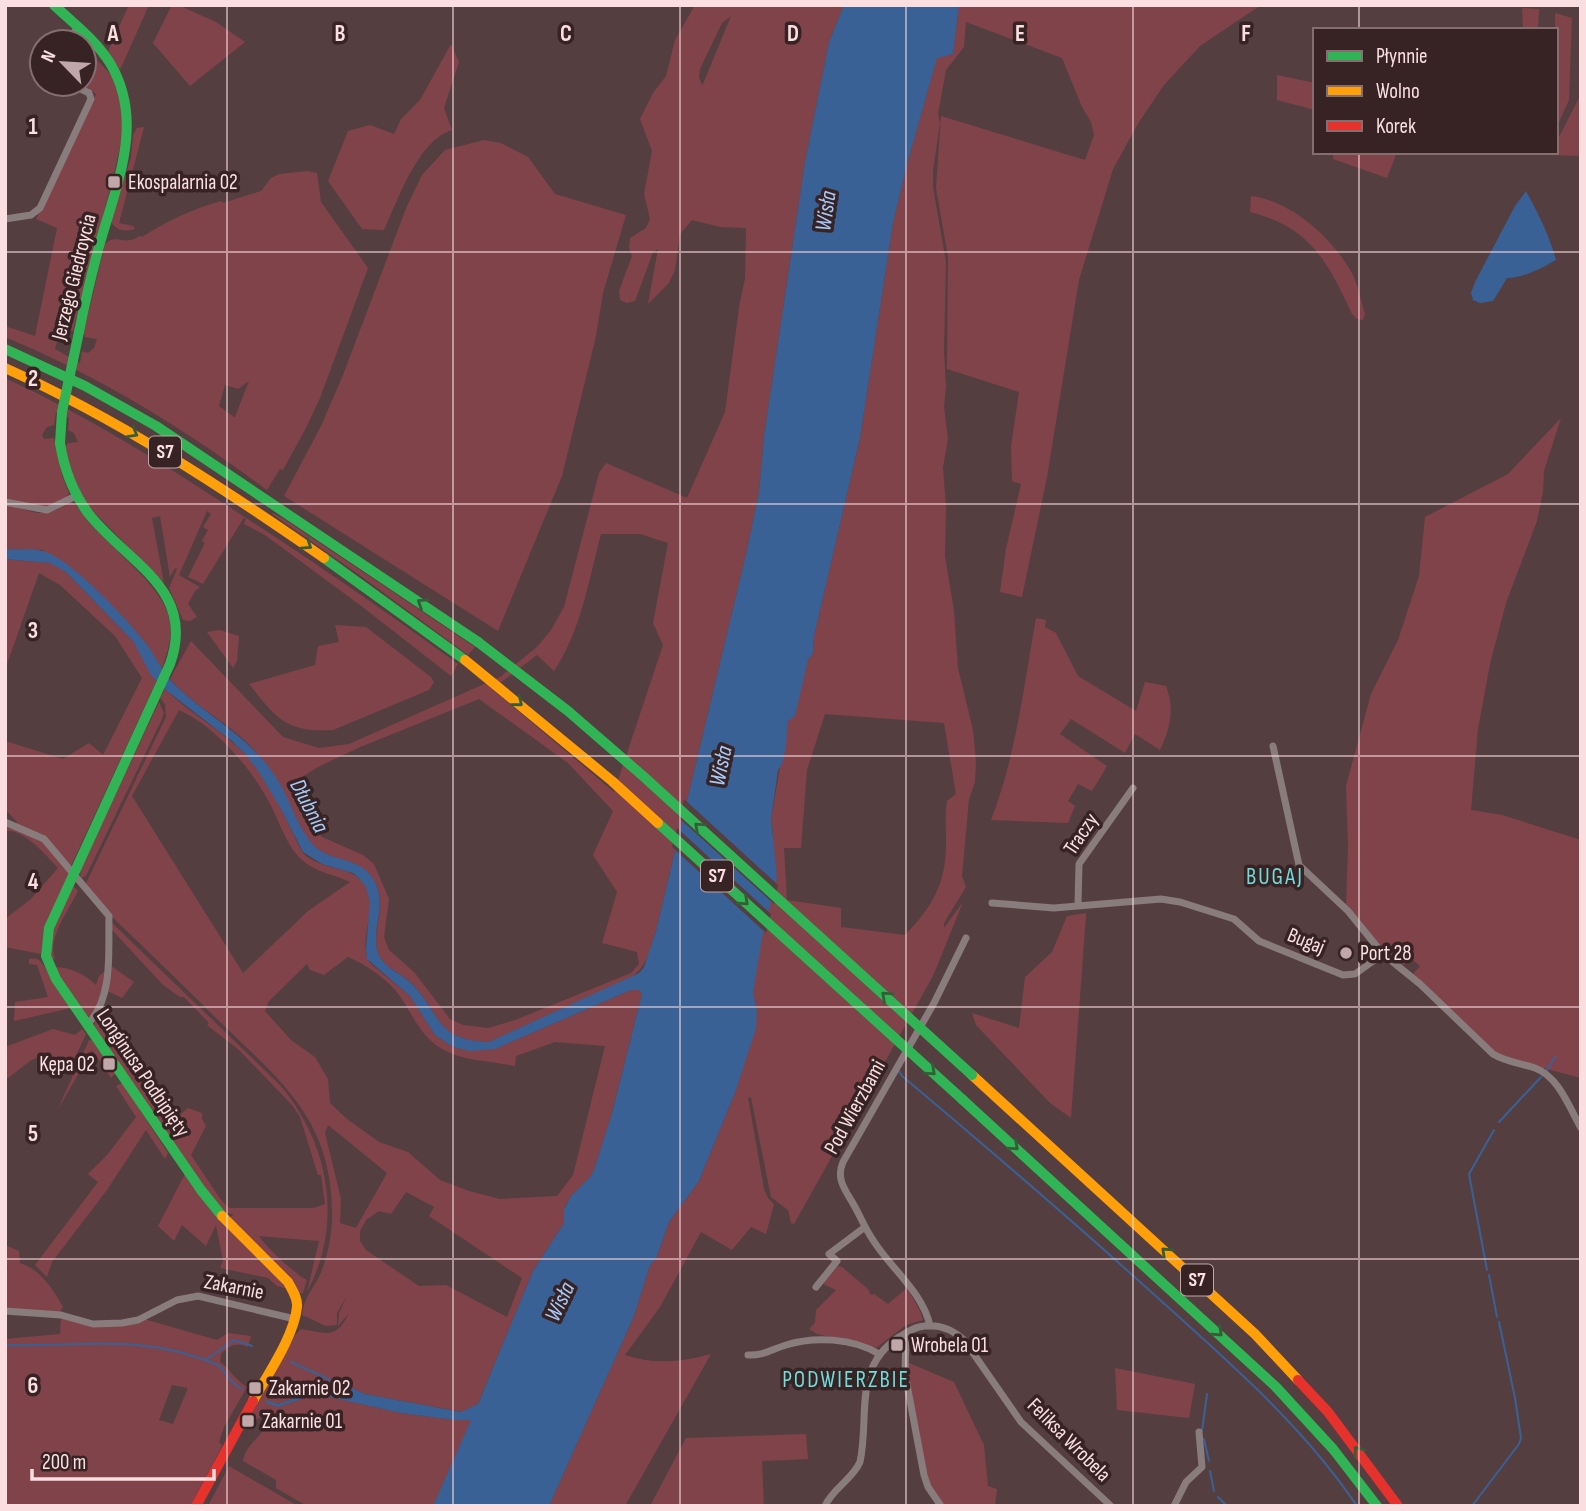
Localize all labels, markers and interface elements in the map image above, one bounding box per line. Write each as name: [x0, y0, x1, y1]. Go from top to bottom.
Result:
text: A: [107, 20, 120, 48]
text: B: [335, 20, 346, 48]
text: C: [560, 20, 572, 48]
text: D: [787, 20, 799, 48]
text: E: [1015, 20, 1025, 48]
text: F: [1241, 20, 1251, 48]
north arrow: [28, 28, 98, 98]
legend: [1313, 28, 1558, 154]
text: Płynnie: [1376, 44, 1428, 69]
text: N: [36, 47, 62, 66]
text: Wolno: [1376, 79, 1420, 104]
text: 1: [28, 113, 38, 141]
text: Korek: [1376, 114, 1416, 139]
place label: Ekospalarnia 02: [128, 170, 238, 195]
marker: Ekospalarnia 02: [106, 174, 122, 190]
water label: Wisła: [809, 188, 843, 233]
street label: Jerzego Giedroycia: [46, 211, 102, 344]
text: 2: [28, 365, 38, 393]
one-way arrow: [126, 425, 139, 438]
road number: S7: [149, 436, 181, 467]
one-way arrow: [299, 537, 312, 549]
one-way arrow: [417, 599, 430, 612]
text: 3: [28, 617, 38, 645]
one-way arrow: [511, 694, 523, 707]
water label: Wisła: [703, 743, 739, 789]
water label: Dłubnia: [283, 774, 335, 838]
street label: Traczy: [1058, 808, 1104, 860]
one-way arrow: [694, 822, 707, 835]
road number: S7: [701, 860, 733, 891]
district label: BUGAJ: [1246, 863, 1304, 891]
text: 4: [28, 868, 39, 896]
one-way arrow: [736, 893, 749, 905]
street label: Bugaj: [1284, 922, 1328, 960]
place label: Port 28: [1360, 941, 1411, 966]
marker: Port 28: [1338, 945, 1354, 961]
one-way arrow: [881, 992, 894, 1005]
street label: Longinusa Podbipięty: [91, 1004, 195, 1142]
place label: Kępa 02: [39, 1052, 95, 1077]
marker: Kępa 02: [101, 1056, 117, 1072]
street label: Pod Wierzbami: [819, 1056, 891, 1158]
one-way arrow: [923, 1063, 936, 1075]
text: 5: [28, 1120, 38, 1148]
one-way arrow: [1006, 1138, 1019, 1150]
one-way arrow: [1161, 1248, 1174, 1260]
road number: S7: [1181, 1264, 1213, 1296]
street label: Zakarnie: [202, 1269, 266, 1305]
water label: Wisła: [539, 1277, 582, 1326]
one-way arrow: [1210, 1324, 1223, 1337]
place label: Wrobela 01: [911, 1333, 989, 1358]
marker: Wrobela 01: [889, 1337, 905, 1353]
district label: PODWIERZBIE: [782, 1366, 910, 1394]
text: 6: [28, 1372, 38, 1400]
place label: Zakarnie 02: [269, 1376, 350, 1401]
marker: Zakarnie 02: [247, 1380, 263, 1396]
street label: Feliksa Wrobela: [1022, 1393, 1116, 1487]
place label: Zakarnie 01: [262, 1409, 343, 1434]
marker: Zakarnie 01: [240, 1413, 256, 1429]
scale bar: [32, 1438, 214, 1482]
one-way arrow: [1354, 1446, 1366, 1459]
text: 200 m: [42, 1450, 86, 1475]

